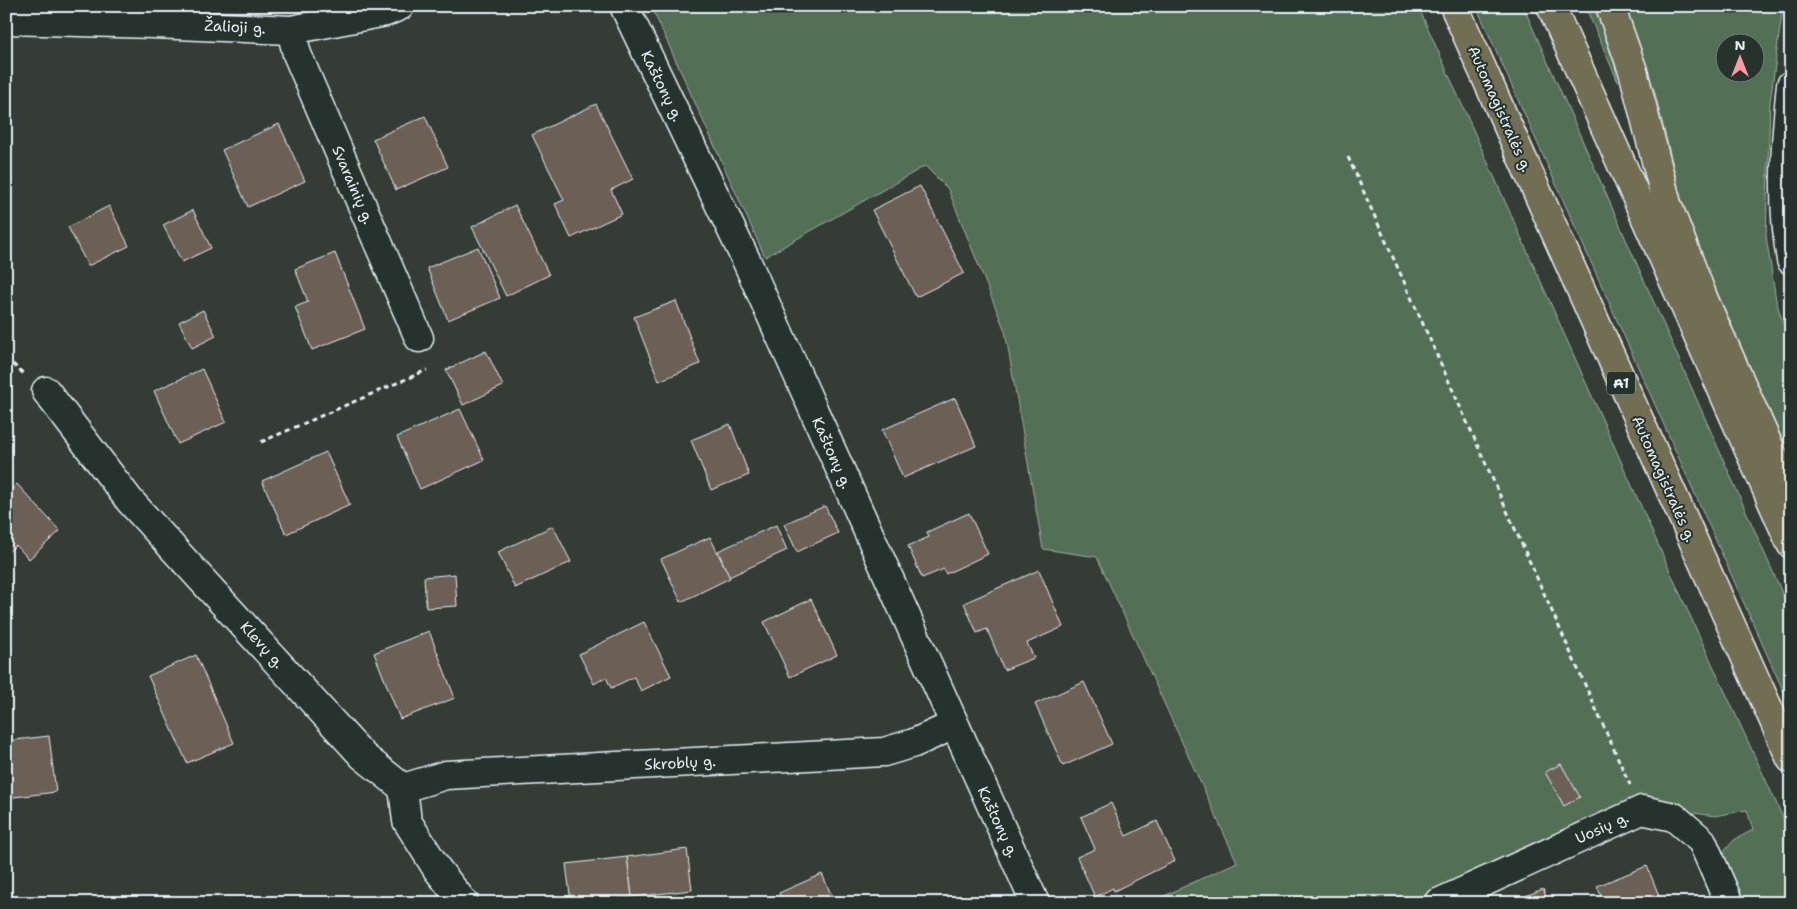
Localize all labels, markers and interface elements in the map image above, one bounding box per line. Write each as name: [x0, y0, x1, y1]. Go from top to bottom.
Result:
street label: Žalioji g.: [204, 14, 266, 39]
north arrow: [1714, 32, 1764, 82]
text: N: [1734, 36, 1746, 54]
street label: Automagistralės g.: [1463, 43, 1537, 176]
street label: Kaštonų g.: [636, 47, 688, 125]
street label: Svarainių g.: [327, 143, 379, 227]
road number: A1: [1607, 372, 1635, 394]
street label: Automagistralės g.: [1627, 413, 1701, 546]
street label: Kaštonų g.: [807, 414, 857, 492]
street label: Klevų g.: [236, 617, 289, 673]
street label: Skroblų g.: [644, 751, 716, 775]
street label: Kaštonų g.: [973, 783, 1023, 861]
street label: Uosių g.: [1572, 807, 1632, 849]

